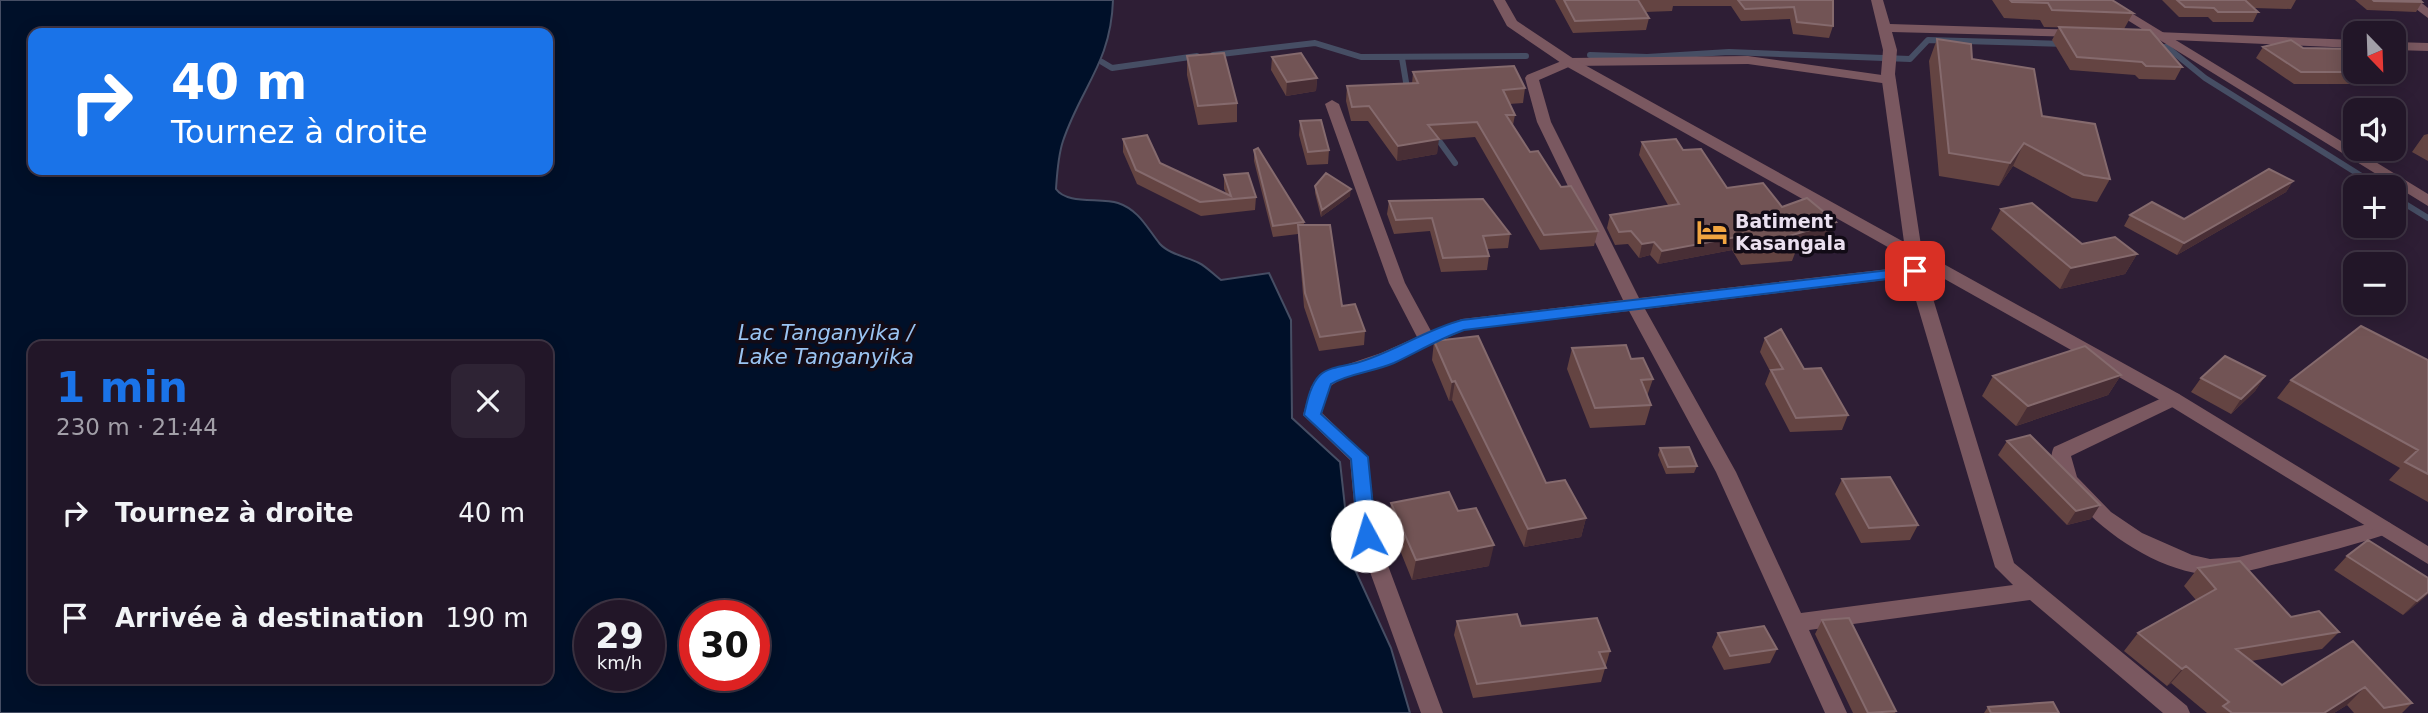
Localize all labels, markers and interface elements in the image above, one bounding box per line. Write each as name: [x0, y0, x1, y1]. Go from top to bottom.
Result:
north arrow: [2343, 21, 2406, 84]
map controls: [2343, 21, 2406, 315]
text: 40 m: [171, 54, 307, 111]
icon: right: [56, 56, 147, 147]
button: sound: [2343, 98, 2406, 161]
text: Tournez à droite: [171, 113, 428, 151]
button: +: [2343, 175, 2406, 238]
place label: Batiment Kasangala: [1735, 210, 1846, 254]
hotel icon: Batiment Kasangala: [1695, 215, 1729, 249]
pin: [1885, 241, 1945, 301]
icon: arrive: [1896, 252, 1934, 290]
button: −: [2343, 252, 2406, 315]
water label: Lac Tanganyika / Lake Tanganyika: [738, 321, 916, 369]
text: 1 min: [56, 363, 188, 412]
button: close: [451, 364, 525, 438]
text: 230 m · 21:44: [56, 414, 218, 440]
icon: right: [56, 494, 94, 532]
text: Tournez à droite: [115, 498, 354, 528]
text: 40 m: [458, 498, 525, 528]
position arrow: [1330, 499, 1404, 573]
icon: arrive: [56, 599, 94, 637]
speed limit sign: 30: [679, 600, 770, 691]
text: Arrivée à destination: [115, 603, 424, 633]
text: 190 m: [445, 603, 529, 633]
text: 29: [595, 616, 644, 656]
text: km/h: [597, 652, 642, 673]

